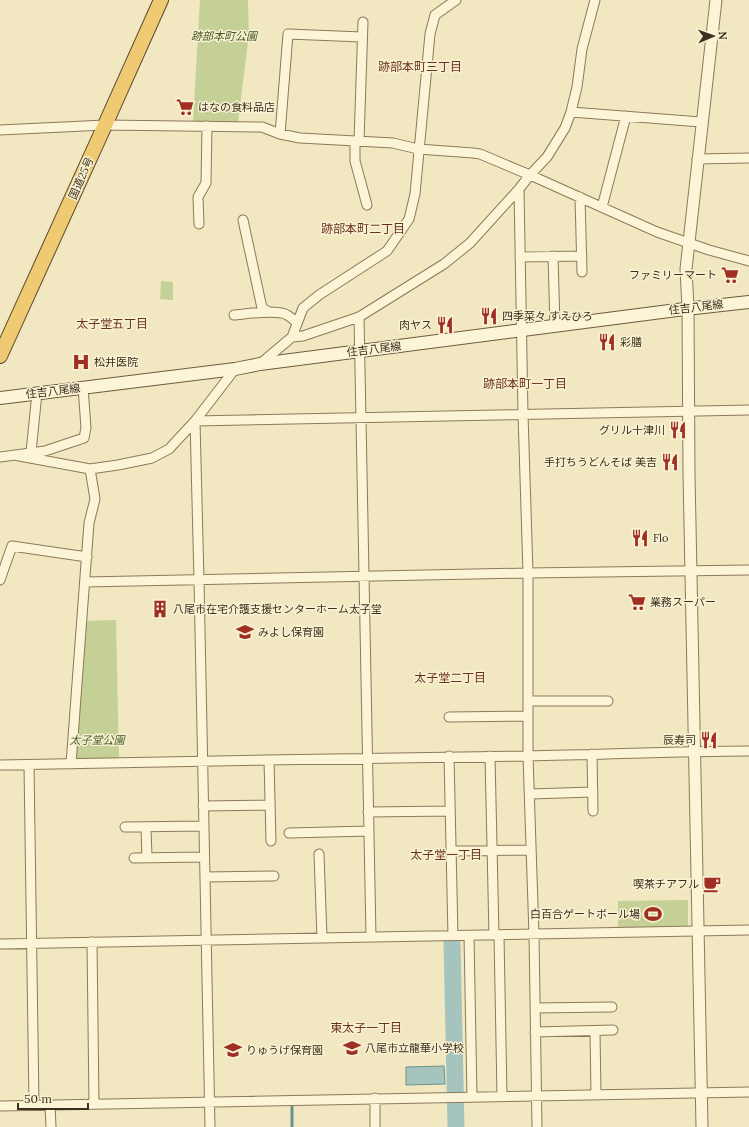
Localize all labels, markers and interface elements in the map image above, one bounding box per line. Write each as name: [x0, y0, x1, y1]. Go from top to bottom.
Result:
north arrow: [693, 16, 733, 56]
park label: 跡部本町公園: [191, 29, 259, 43]
text: N: [716, 31, 730, 41]
district label: 跡部本町三丁目: [378, 59, 462, 74]
supermarket icon: はなの食料品店: [175, 97, 195, 117]
place label: はなの食料品店: [198, 100, 275, 114]
street label: 国道25号: [65, 155, 97, 201]
district label: 跡部本町二丁目: [321, 221, 405, 236]
supermarket icon: ファミリーマート: [720, 265, 740, 285]
place label: ファミリーマート: [629, 268, 717, 282]
street label: 住吉八尾線: [668, 297, 724, 317]
restaurant icon: 四季菜々 すえひろ: [479, 306, 499, 326]
place label: 四季菜々 すえひろ: [502, 309, 593, 323]
restaurant icon: 肉ヤス: [435, 315, 455, 335]
district label: 太子堂五丁目: [76, 316, 148, 331]
place label: 肉ヤス: [399, 318, 432, 332]
restaurant icon: 彩膳: [597, 332, 617, 352]
place label: 彩膳: [620, 335, 642, 349]
street label: 住吉八尾線: [346, 339, 402, 359]
hospital icon: 松井医院: [71, 352, 91, 372]
place label: 松井医院: [94, 355, 138, 369]
district label: 跡部本町一丁目: [483, 376, 567, 391]
street label: 住吉八尾線: [25, 381, 81, 401]
restaurant icon: グリル十津川: [668, 420, 688, 440]
place label: グリル十津川: [599, 423, 665, 437]
restaurant icon: 手打ちうどんそば 美吉: [660, 452, 680, 472]
place label: 手打ちうどんそば 美吉: [544, 455, 657, 469]
restaurant icon: Flo: [630, 528, 650, 548]
place label: Flo: [653, 531, 668, 545]
supermarket icon: 業務スーパー: [627, 592, 647, 612]
place label: 業務スーパー: [650, 595, 716, 609]
building icon: 八尾市在宅介護支援センターホーム太子堂: [150, 599, 170, 619]
place label: 八尾市在宅介護支援センターホーム太子堂: [173, 602, 382, 616]
school or university icon: みよし保育園: [235, 622, 255, 642]
place label: みよし保育園: [258, 625, 324, 639]
district label: 太子堂二丁目: [414, 670, 486, 685]
restaurant icon: 辰寿司: [699, 730, 719, 750]
park label: 太子堂公園: [70, 733, 126, 747]
place label: 辰寿司: [663, 733, 696, 747]
district label: 太子堂一丁目: [410, 847, 482, 862]
cafe icon: 喫茶チアフル: [702, 874, 722, 894]
place label: 喫茶チアフル: [633, 877, 699, 891]
sports icon: 白百合ゲートボール場: [643, 904, 663, 924]
place label: 白百合ゲートボール場: [530, 907, 640, 921]
district label: 東太子一丁目: [330, 1020, 402, 1035]
school or university icon: 八尾市立龍華小学校: [342, 1038, 362, 1058]
school or university icon: りゅうげ保育園: [223, 1040, 243, 1060]
place label: 八尾市立龍華小学校: [365, 1041, 464, 1055]
place label: りゅうげ保育園: [246, 1043, 323, 1057]
scale bar: [18, 1085, 88, 1111]
text: 50 m: [24, 1091, 52, 1106]

